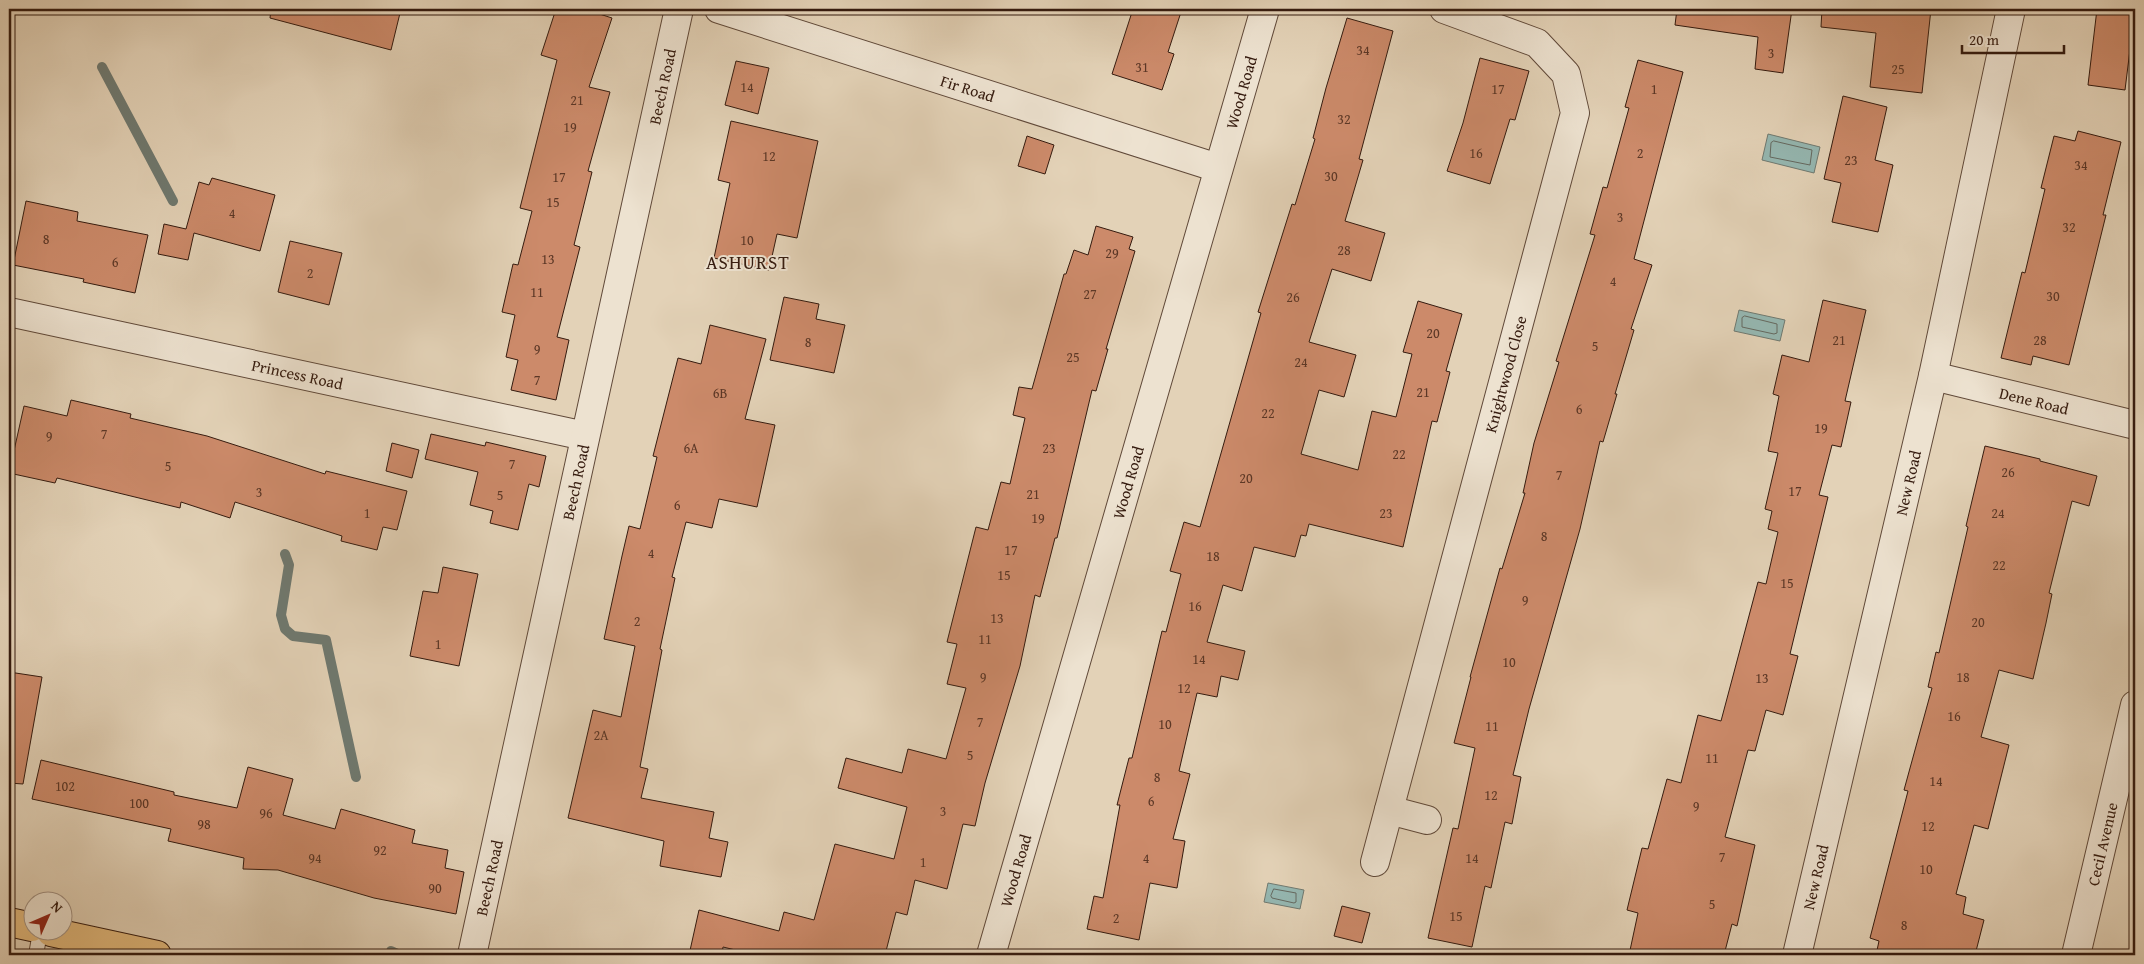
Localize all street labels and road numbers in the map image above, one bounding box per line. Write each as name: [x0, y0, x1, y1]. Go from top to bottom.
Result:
street label: Beech Road: [642, 46, 682, 127]
street label: Wood Road: [1219, 53, 1263, 132]
street label: Fir Road: [937, 68, 998, 108]
street label: Knightwood Close: [1478, 313, 1532, 435]
street label: Princess Road: [249, 353, 346, 396]
street label: Dene Road: [1997, 381, 2072, 421]
street label: Beech Road: [556, 442, 596, 522]
street label: Wood Road: [1106, 443, 1150, 522]
street label: New Road: [1889, 447, 1927, 518]
street label: Cecil Avenue: [2081, 800, 2124, 888]
street label: Wood Road: [994, 831, 1038, 910]
street label: Beech Road: [469, 837, 509, 918]
street label: New Road: [1796, 842, 1835, 912]

